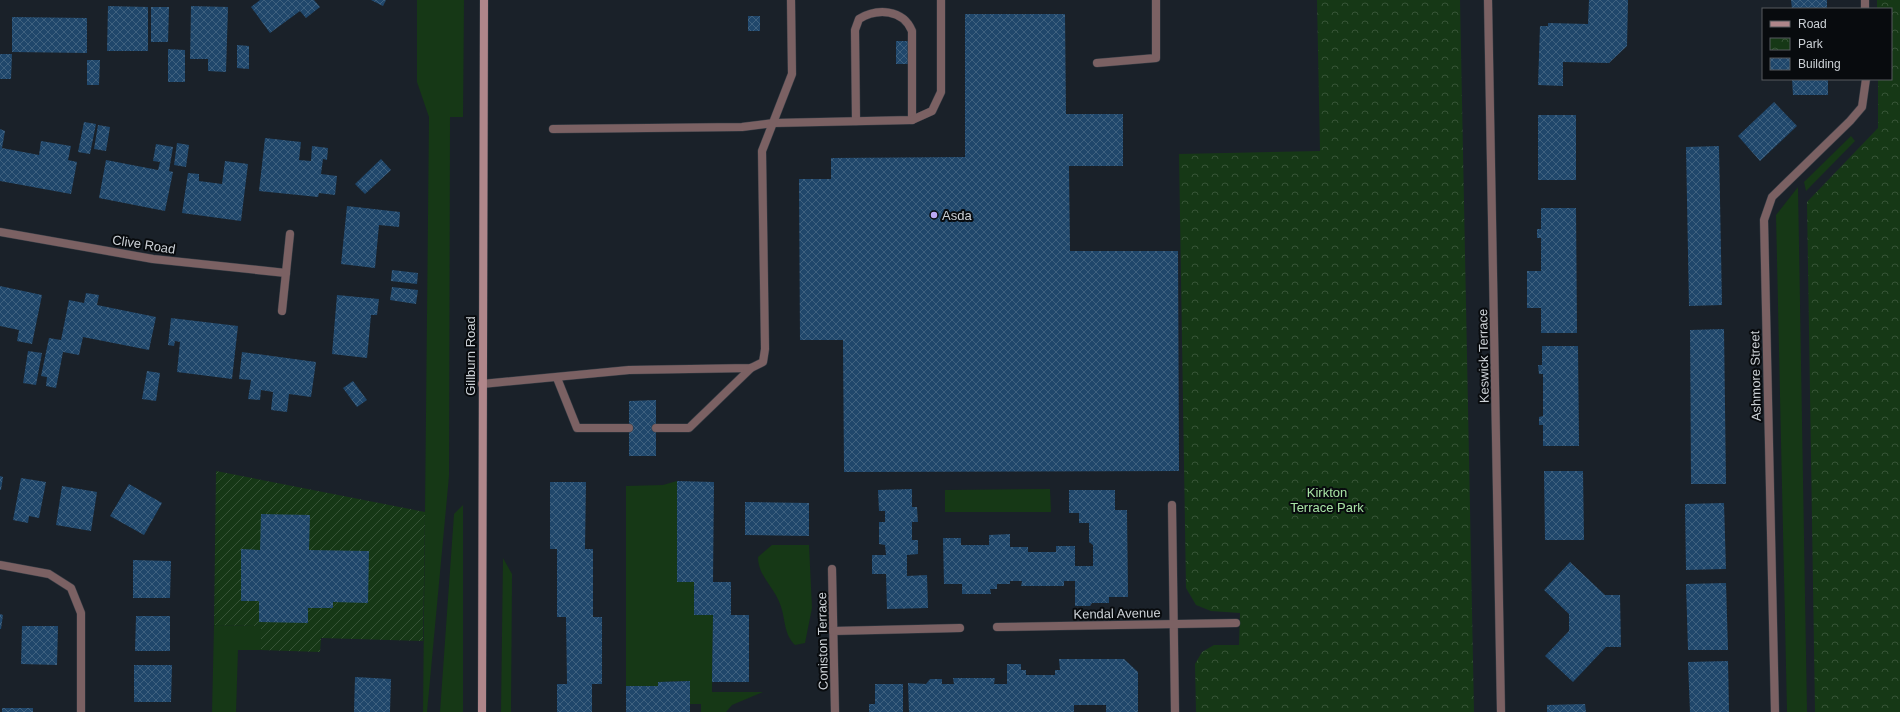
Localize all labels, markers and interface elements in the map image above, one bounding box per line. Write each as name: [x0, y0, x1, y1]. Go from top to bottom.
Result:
legend: [1762, 8, 1892, 80]
text: Road: [1798, 17, 1827, 31]
text: Park: [1798, 37, 1824, 51]
text: Building: [1798, 57, 1841, 71]
place label: Asda: [942, 208, 972, 223]
marker: Asda: [929, 210, 939, 220]
street label: Clive Road: [111, 232, 177, 257]
street label: Keswick Terrace: [1475, 309, 1492, 403]
street label: Gillburn Road: [463, 316, 478, 396]
street label: Ashmore Street: [1747, 330, 1764, 421]
park label: Kirkton Terrace Park: [1290, 485, 1364, 515]
street label: Coniston Terrace: [814, 592, 831, 690]
street label: Kendal Avenue: [1073, 605, 1161, 622]

